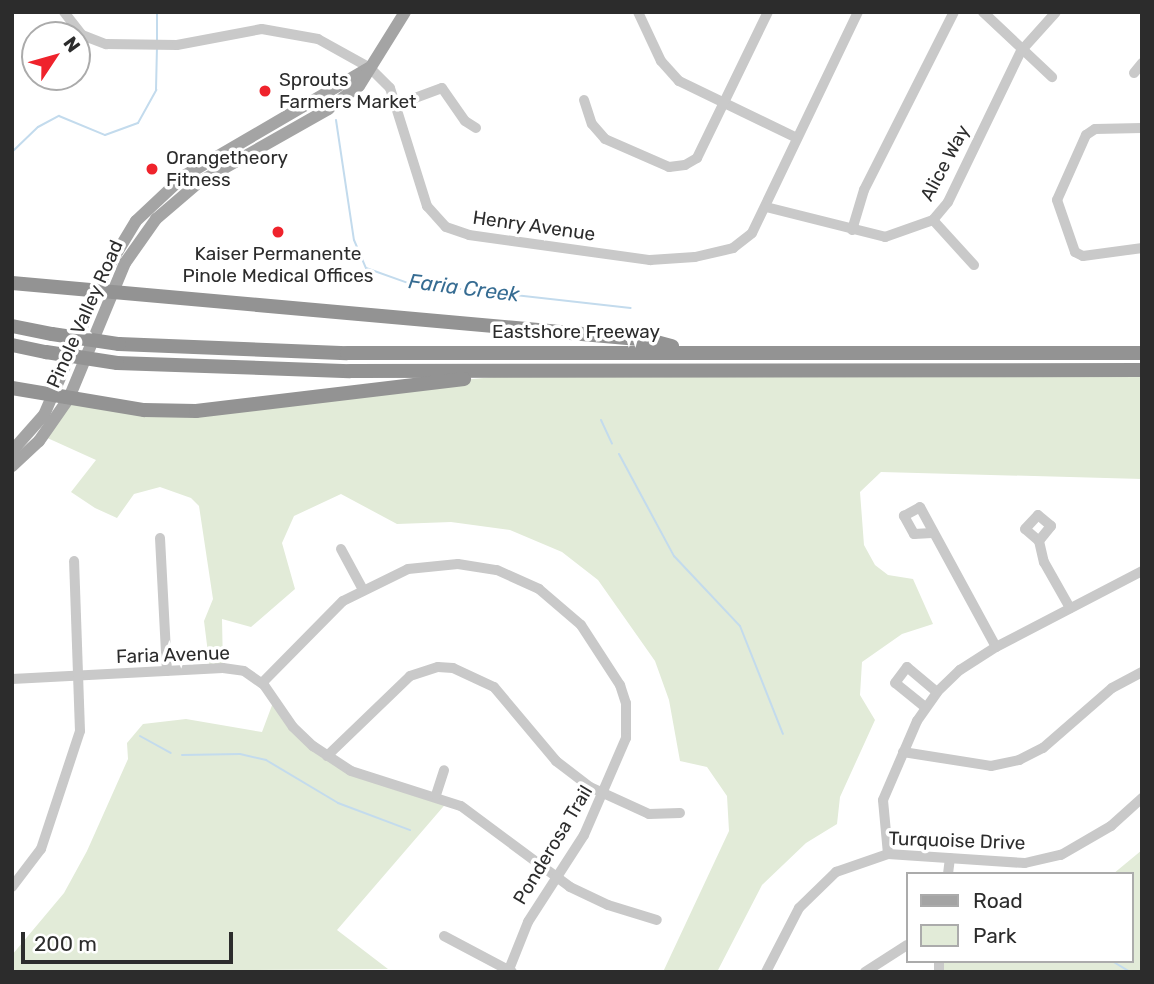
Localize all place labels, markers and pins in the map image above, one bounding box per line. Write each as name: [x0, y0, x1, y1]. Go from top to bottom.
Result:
place label: Sprouts Farmers Market: [279, 69, 416, 113]
marker: Sprouts Farmers Market: [257, 83, 273, 99]
place label: Orangetheory Fitness: [166, 147, 288, 191]
marker: Orangetheory Fitness: [144, 161, 160, 177]
marker: Kaiser Permanente Pinole Medical Offices: [270, 224, 286, 240]
place label: Kaiser Permanente Pinole Medical Offices: [183, 243, 373, 287]

